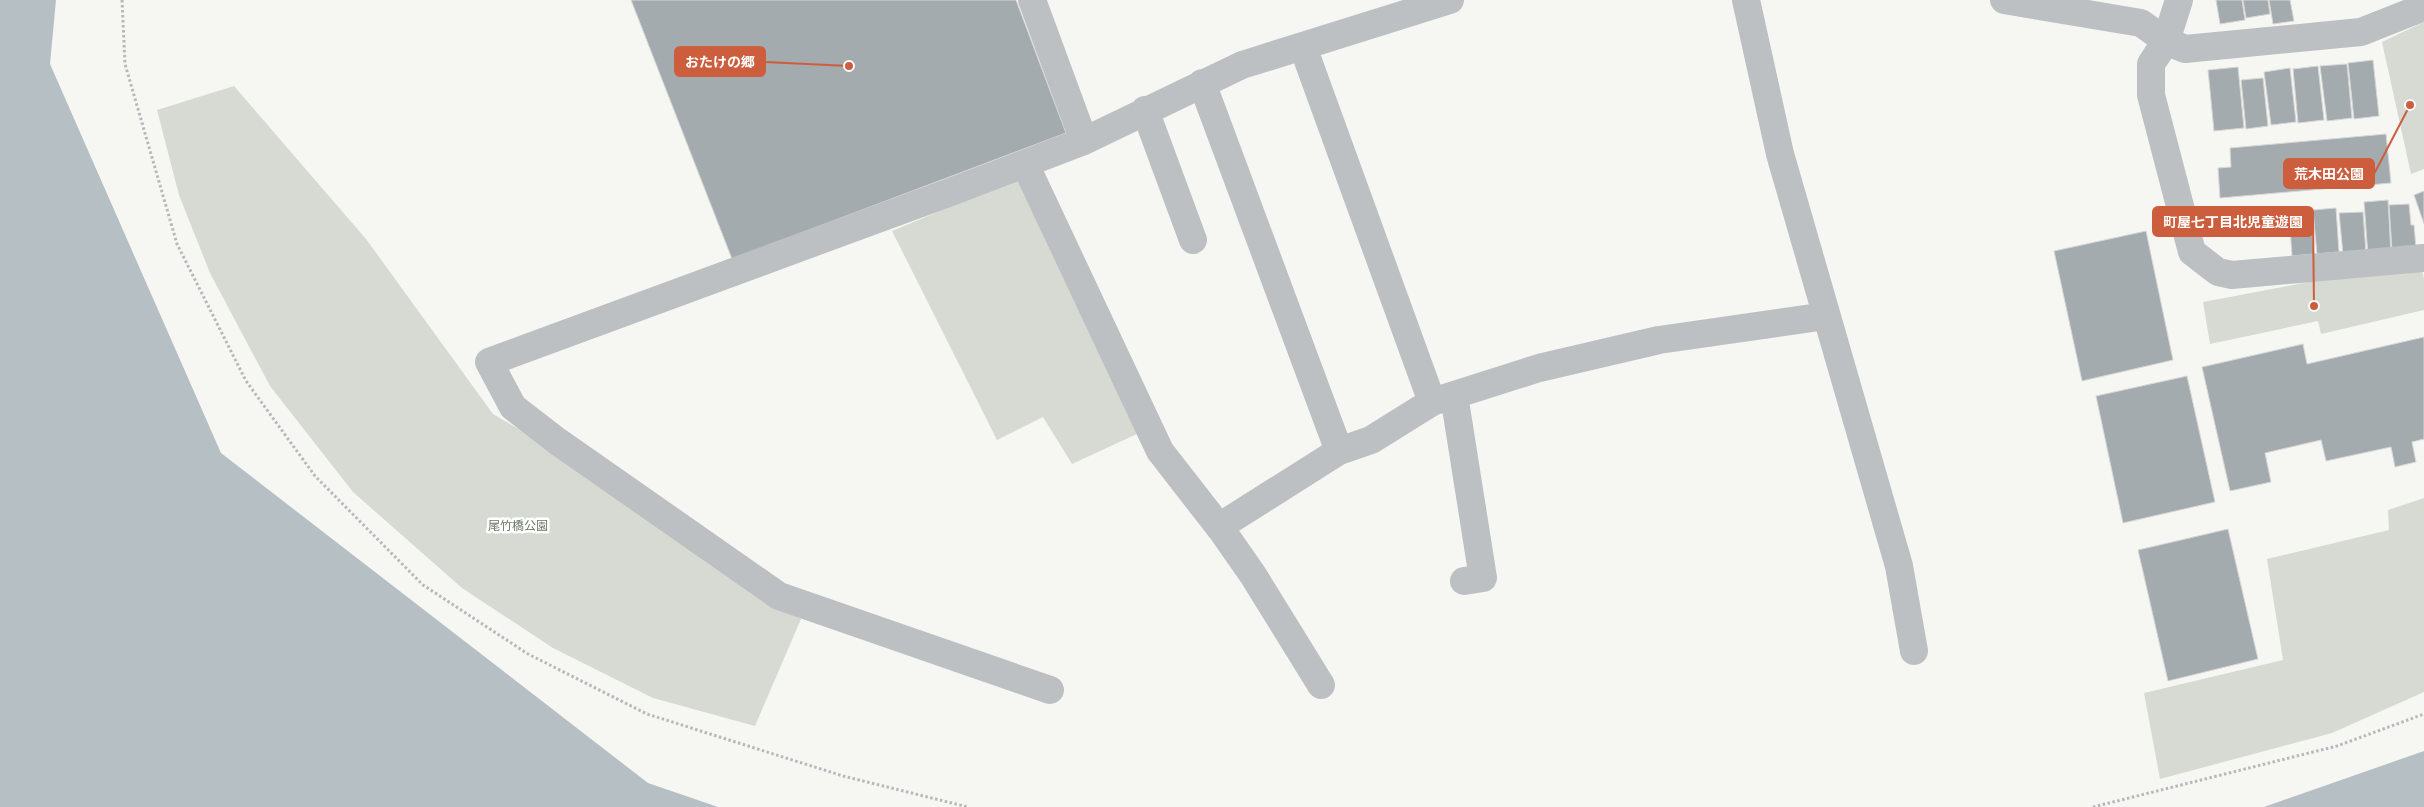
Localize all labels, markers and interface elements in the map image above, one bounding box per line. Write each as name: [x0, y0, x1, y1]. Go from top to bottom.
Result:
callout: おたけの郷: [675, 47, 765, 76]
text: おたけの郷: [685, 55, 755, 72]
callout: 荒木田公園: [2284, 159, 2374, 188]
text: 荒木田公園: [2294, 167, 2364, 184]
callout: 町屋七丁目北児童遊園: [2153, 207, 2313, 236]
text: 町屋七丁目北児童遊園: [2163, 214, 2303, 232]
park label: 尾竹橋公園: [488, 519, 548, 535]

